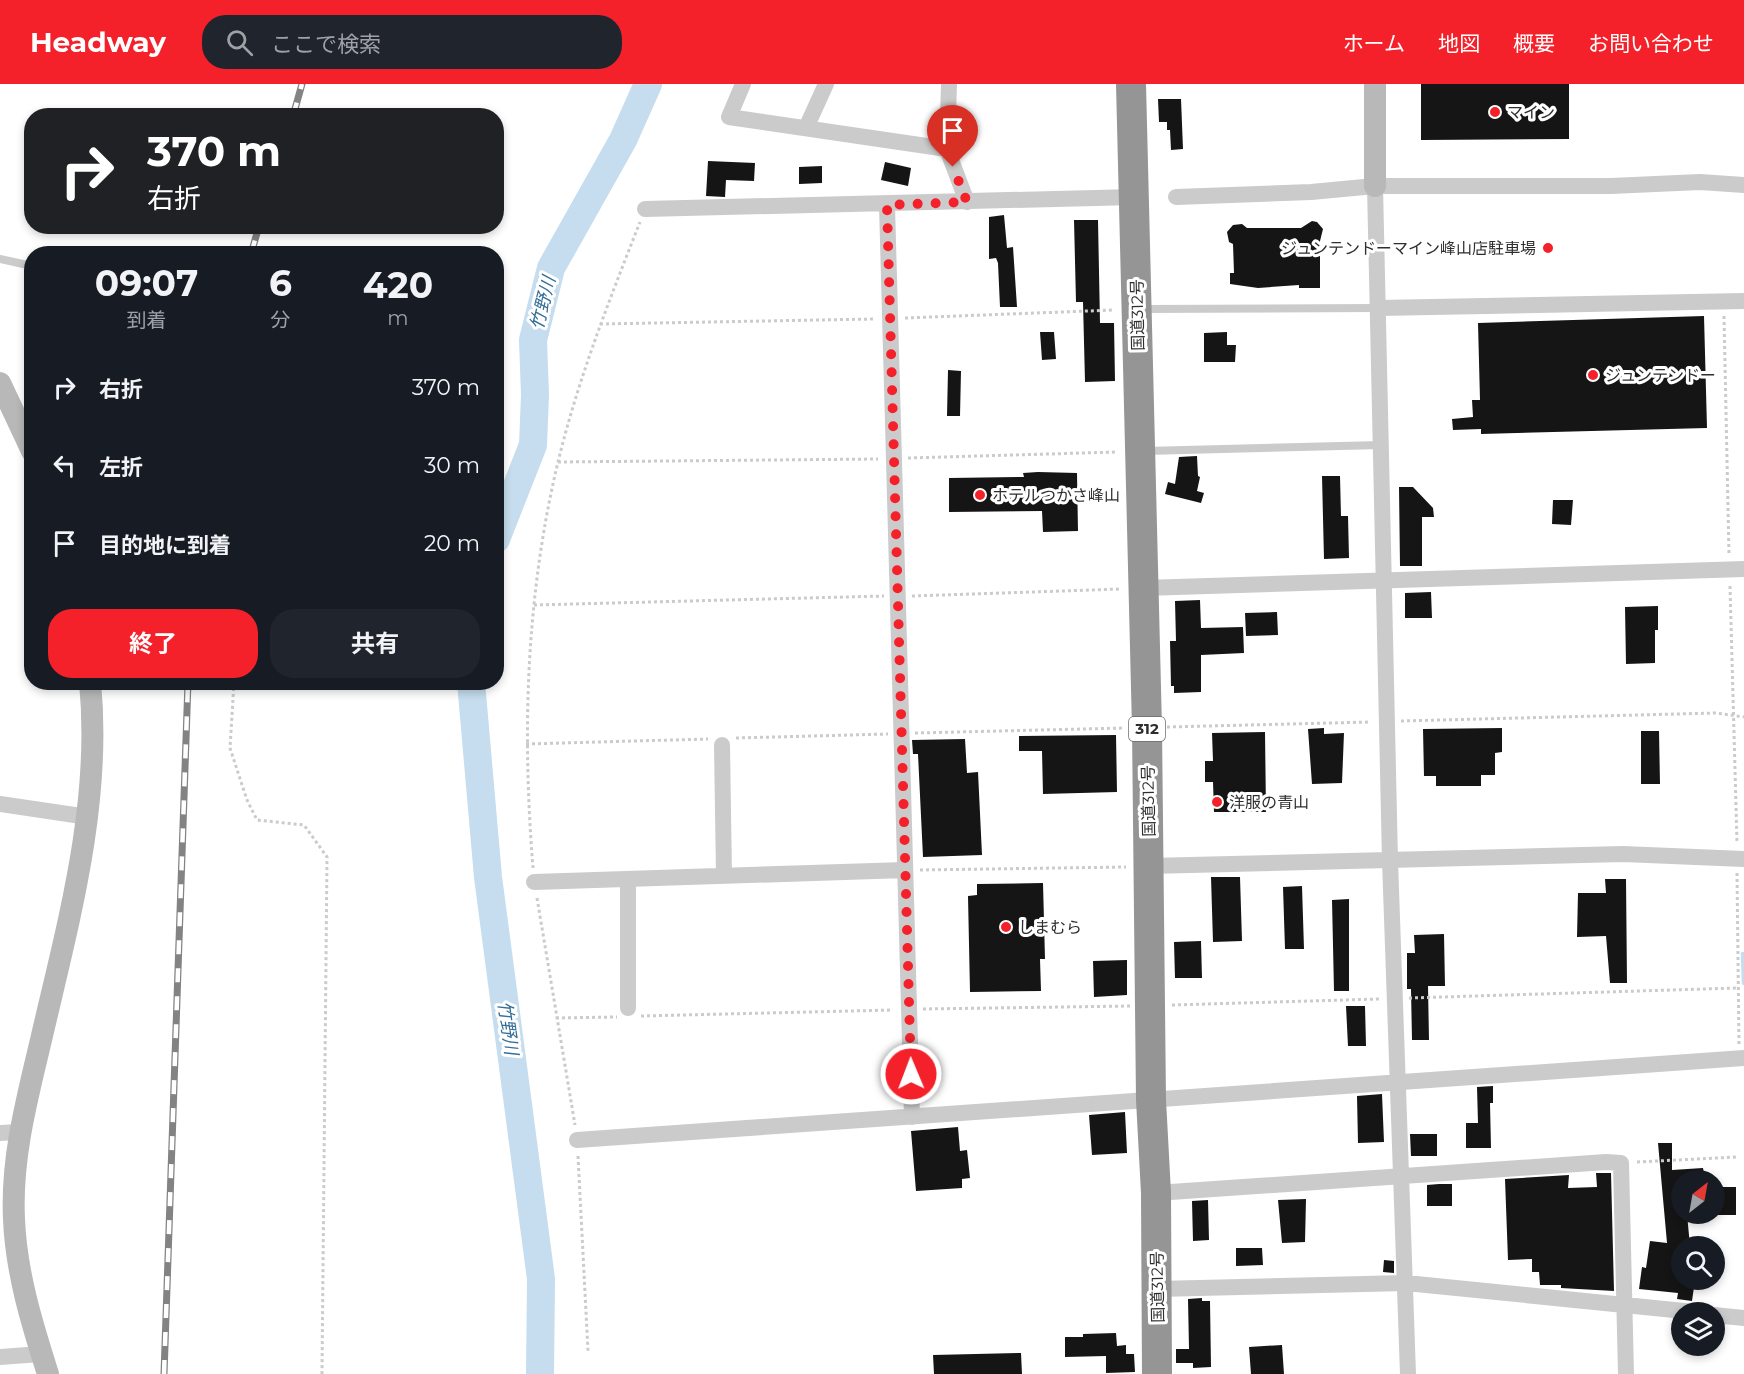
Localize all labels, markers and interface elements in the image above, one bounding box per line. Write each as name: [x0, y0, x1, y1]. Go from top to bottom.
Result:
search box: [202, 15, 622, 69]
text: Headway: [30, 25, 166, 59]
icon: search: [223, 26, 256, 59]
text: ここで検索: [271, 31, 381, 58]
text: ホーム: [1343, 31, 1405, 56]
text: 地図: [1438, 31, 1480, 56]
text: 概要: [1513, 31, 1555, 56]
text: お問い合わせ: [1588, 31, 1714, 56]
place label: マイン: [1507, 103, 1555, 122]
pin: [927, 105, 978, 167]
marker: マイン: [1488, 105, 1502, 119]
icon: arrive: [936, 114, 969, 147]
text: 370 m: [147, 125, 281, 177]
icon: right: [48, 132, 126, 210]
text: 右折: [147, 182, 201, 215]
place label: ジュンテンドーマイン峰山店駐車場: [1281, 239, 1536, 258]
marker: ジュンテンドーマイン峰山店駐車場: [1541, 241, 1555, 255]
text: 09:07: [95, 261, 198, 305]
text: 6: [269, 261, 292, 305]
text: 420: [363, 263, 433, 307]
water label: 竹野川: [526, 272, 561, 332]
street label: 国道312号: [1127, 279, 1148, 351]
text: m: [387, 306, 409, 330]
text: 到着: [126, 308, 166, 332]
text: 分: [270, 308, 290, 332]
place label: ジュンテンドー: [1605, 366, 1716, 385]
marker: ジュンテンドー: [1586, 368, 1600, 382]
icon: right: [48, 371, 81, 404]
text: 370 m: [412, 374, 480, 401]
text: 右折: [99, 376, 143, 403]
icon: left: [48, 449, 81, 482]
text: 30 m: [424, 452, 480, 479]
text: 左折: [99, 454, 143, 481]
place label: ホテルつかさ峰山: [992, 486, 1120, 505]
marker: ホテルつかさ峰山: [973, 488, 987, 502]
icon: arrive: [48, 527, 81, 560]
text: 20 m: [424, 530, 480, 557]
text: 目的地に到着: [99, 532, 231, 559]
button: 終了: [48, 609, 258, 678]
button: 共有: [270, 609, 480, 678]
road number: 312: [1129, 717, 1165, 741]
street label: 国道312号: [1138, 765, 1159, 837]
place label: 洋服の青山: [1229, 793, 1309, 812]
marker: 洋服の青山: [1210, 795, 1224, 809]
place label: しまむら: [1018, 918, 1082, 937]
marker: しまむら: [999, 920, 1013, 934]
water label: 竹野川: [493, 1000, 523, 1058]
position arrow: [879, 1042, 943, 1106]
north arrow: [1671, 1170, 1725, 1224]
map controls: [1671, 1170, 1725, 1356]
button: search: [1671, 1236, 1725, 1290]
street label: 国道312号: [1147, 1251, 1168, 1323]
button: layers: [1671, 1302, 1725, 1356]

